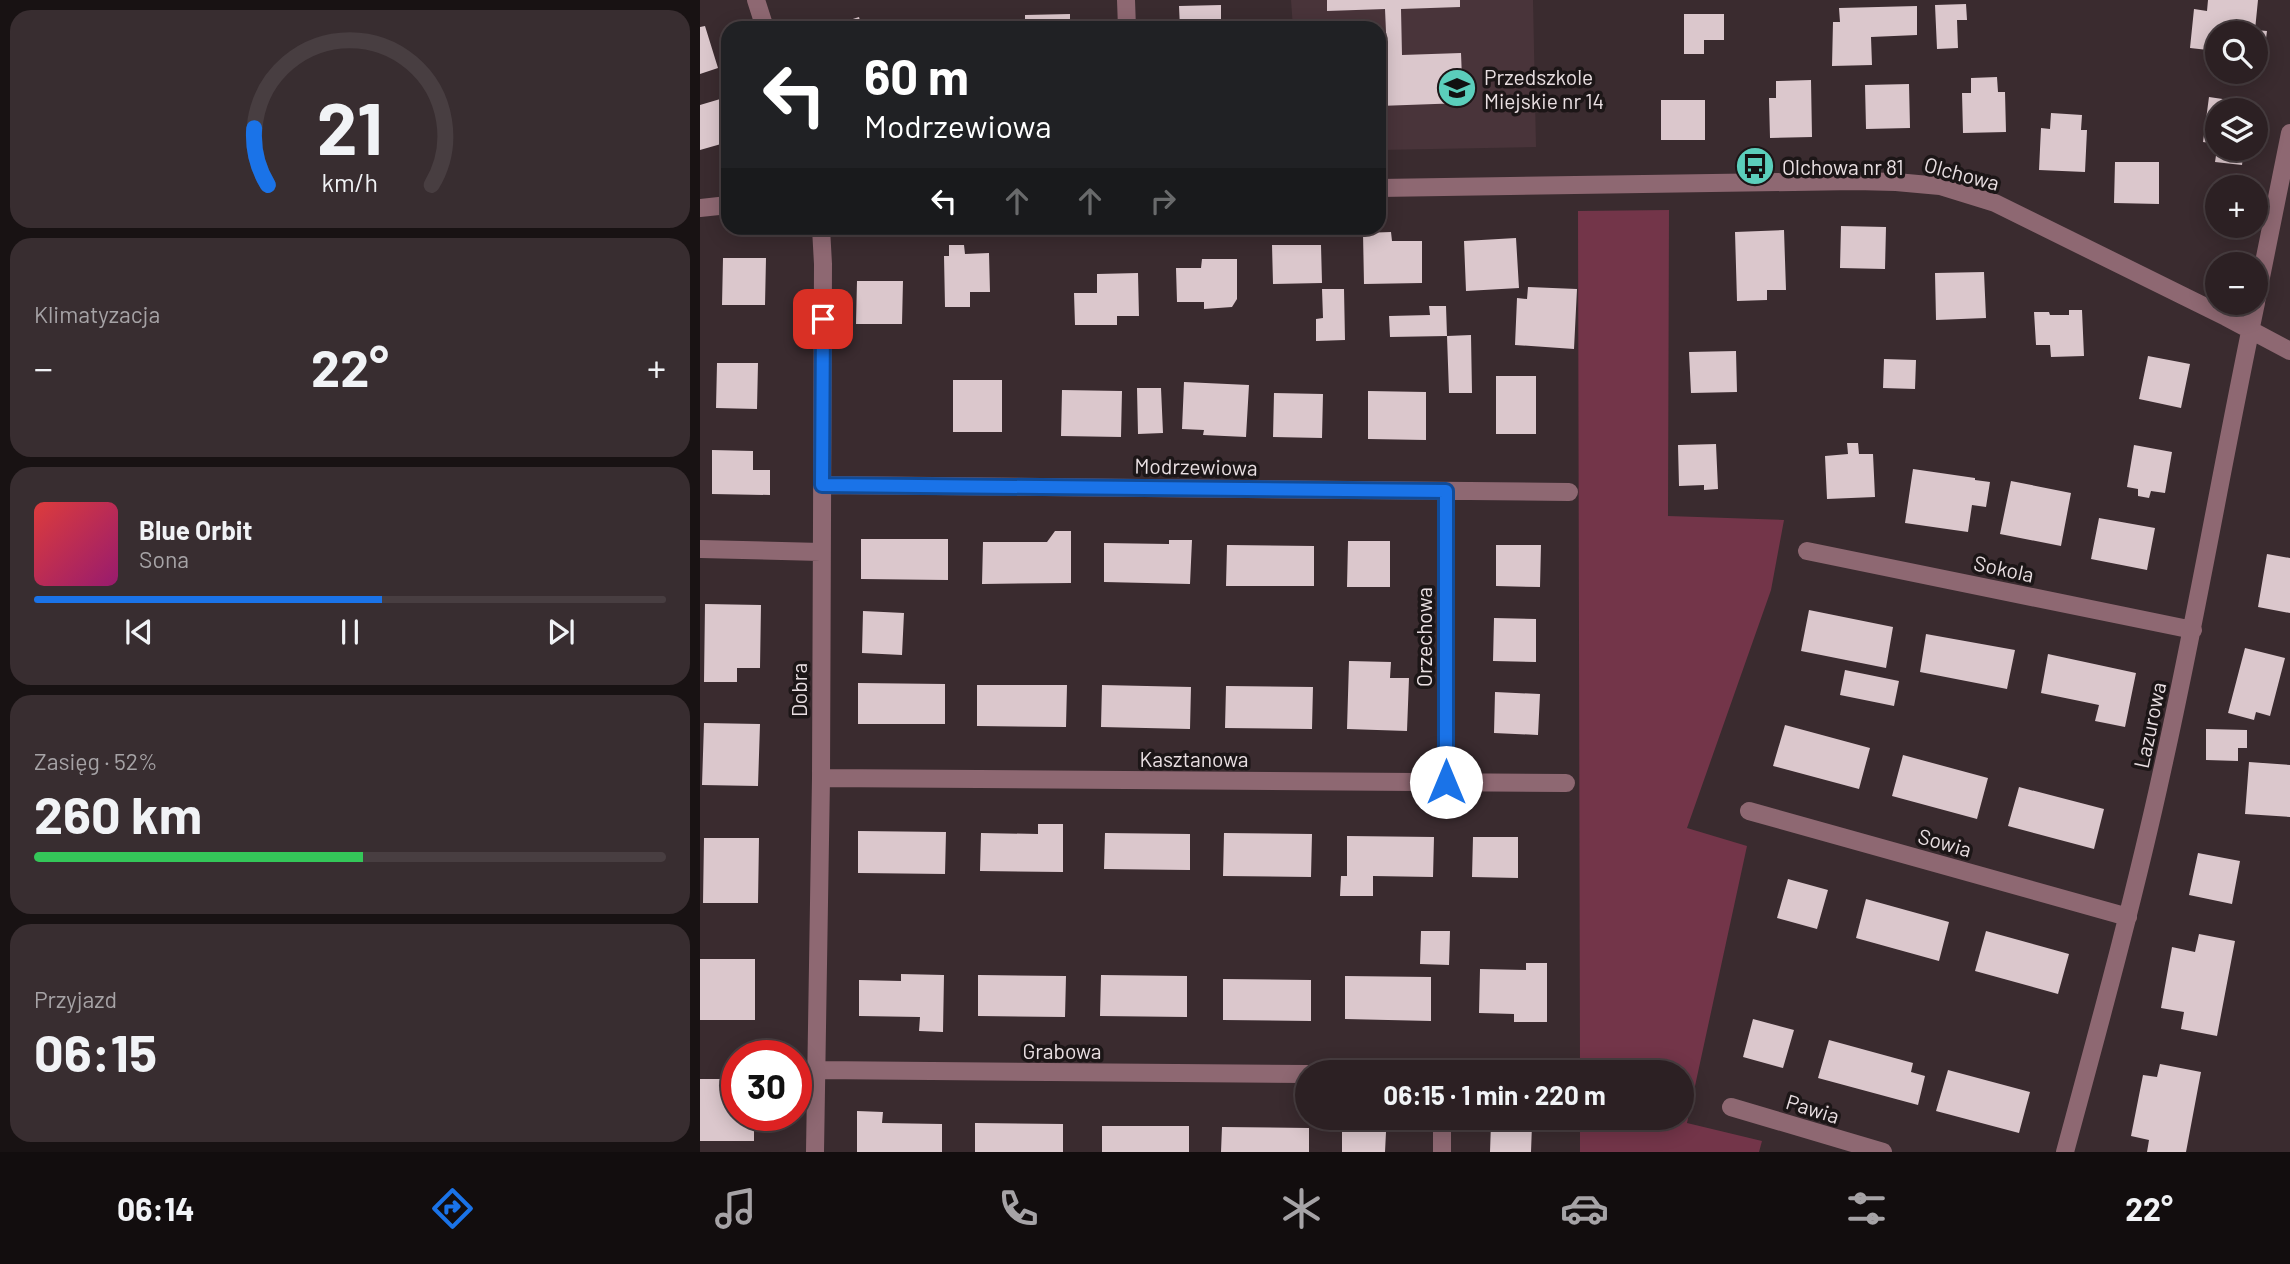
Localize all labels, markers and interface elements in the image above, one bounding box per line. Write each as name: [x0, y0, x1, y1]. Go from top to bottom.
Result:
map controls: [2205, 21, 2268, 315]
button: search: [2205, 21, 2268, 84]
text: 60 m: [864, 46, 969, 105]
icon: left: [749, 49, 840, 140]
place label: Przedszkole Miejskie nr 14: [1484, 64, 1604, 113]
school or university icon: Przedszkole Miejskie nr 14: [1436, 67, 1478, 109]
text: 21: [317, 83, 383, 171]
button: layers: [2205, 98, 2268, 161]
text: Modrzewiowa: [864, 106, 1052, 144]
bus stop icon: Olchowa nr 81: [1734, 145, 1776, 187]
street label: Olchowa: [1922, 151, 2002, 195]
place label: Olchowa nr 81: [1782, 154, 1904, 179]
text: km/h: [322, 167, 378, 197]
button: +: [2205, 175, 2268, 238]
icon: left: [925, 182, 963, 220]
icon: ahead: [998, 182, 1036, 220]
icon: ahead: [1071, 182, 1109, 220]
icon: right: [1144, 182, 1182, 220]
button: −: [2205, 252, 2268, 315]
pin: [793, 289, 853, 349]
text: Klimatyzacja: [34, 300, 160, 328]
icon: arrive: [804, 300, 842, 338]
text: 22°: [311, 335, 389, 397]
text: −: [34, 344, 53, 390]
text: +: [647, 344, 666, 390]
street label: Modrzewiowa: [1134, 452, 1258, 480]
text: Blue Orbit: [139, 514, 252, 545]
text: Sona: [139, 545, 189, 573]
street label: Sokola: [1972, 549, 2036, 587]
street label: Orzechowa: [1411, 587, 1436, 687]
icon: previous: [120, 613, 158, 651]
icon: pause: [331, 613, 369, 651]
icon: next: [542, 613, 580, 651]
street label: Dobra: [786, 663, 811, 717]
street label: Lazurowa: [2128, 680, 2170, 770]
position arrow: [1409, 745, 1483, 819]
street label: Kasztanowa: [1139, 746, 1249, 771]
text: Zasięg · 52%: [34, 747, 158, 775]
text: 260 km: [34, 782, 202, 844]
street label: Sowia: [1915, 822, 1975, 862]
text: Przyjazd: [34, 985, 117, 1013]
text: 06:15: [34, 1020, 157, 1082]
street label: Grabowa: [1022, 1038, 1102, 1063]
speed limit sign: 30: [721, 1040, 812, 1131]
text: 06:15 · 1 min · 220 m: [1383, 1079, 1606, 1110]
street label: Pawia: [1783, 1088, 1843, 1128]
icon: directions: [428, 1184, 477, 1233]
icon: music: [711, 1184, 760, 1233]
icon: phone: [994, 1184, 1043, 1233]
icon: climate: [1277, 1184, 1326, 1233]
icon: car: [1560, 1184, 1609, 1233]
icon: filters: [1842, 1184, 1891, 1233]
text: 06:14: [117, 1189, 195, 1227]
text: 22°: [2125, 1189, 2173, 1227]

